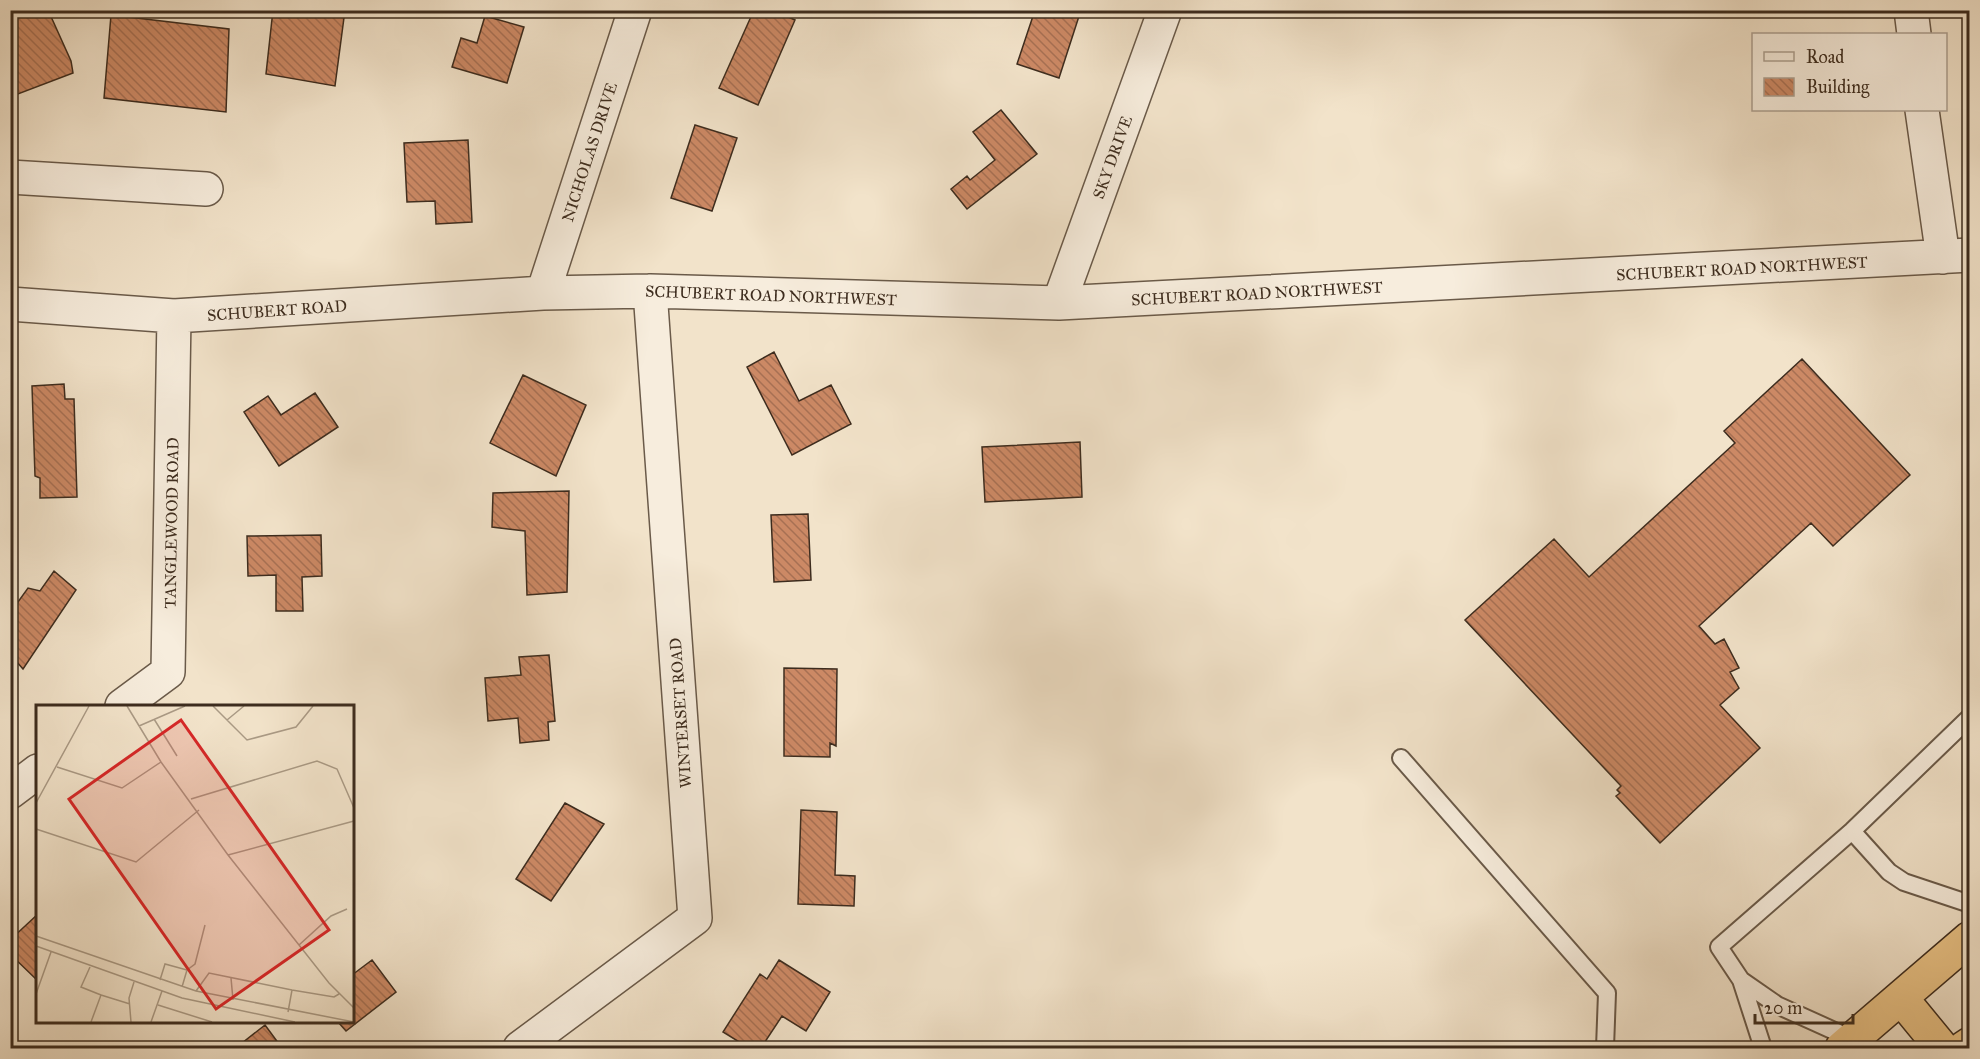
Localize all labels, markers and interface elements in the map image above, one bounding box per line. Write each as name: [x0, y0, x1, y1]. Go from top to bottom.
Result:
legend: [1752, 33, 1947, 111]
text: Road: [1806, 46, 1844, 68]
text: Building: [1806, 76, 1870, 99]
street label: NICHOLAS DRIVE: [558, 80, 621, 224]
street label: SKY DRIVE: [1089, 113, 1136, 201]
street label: SCHUBERT ROAD NORTHWEST: [1616, 252, 1868, 285]
street label: SCHUBERT ROAD NORTHWEST: [1131, 277, 1383, 310]
street label: SCHUBERT ROAD NORTHWEST: [645, 282, 897, 309]
street label: SCHUBERT ROAD: [206, 296, 348, 325]
street label: TANGLEWOOD ROAD: [161, 437, 182, 609]
street label: WINTERSET ROAD: [666, 637, 695, 789]
inset map: [36, 705, 354, 1023]
scale bar: [1755, 987, 1852, 1025]
text: 20 m: [1764, 997, 1802, 1019]

